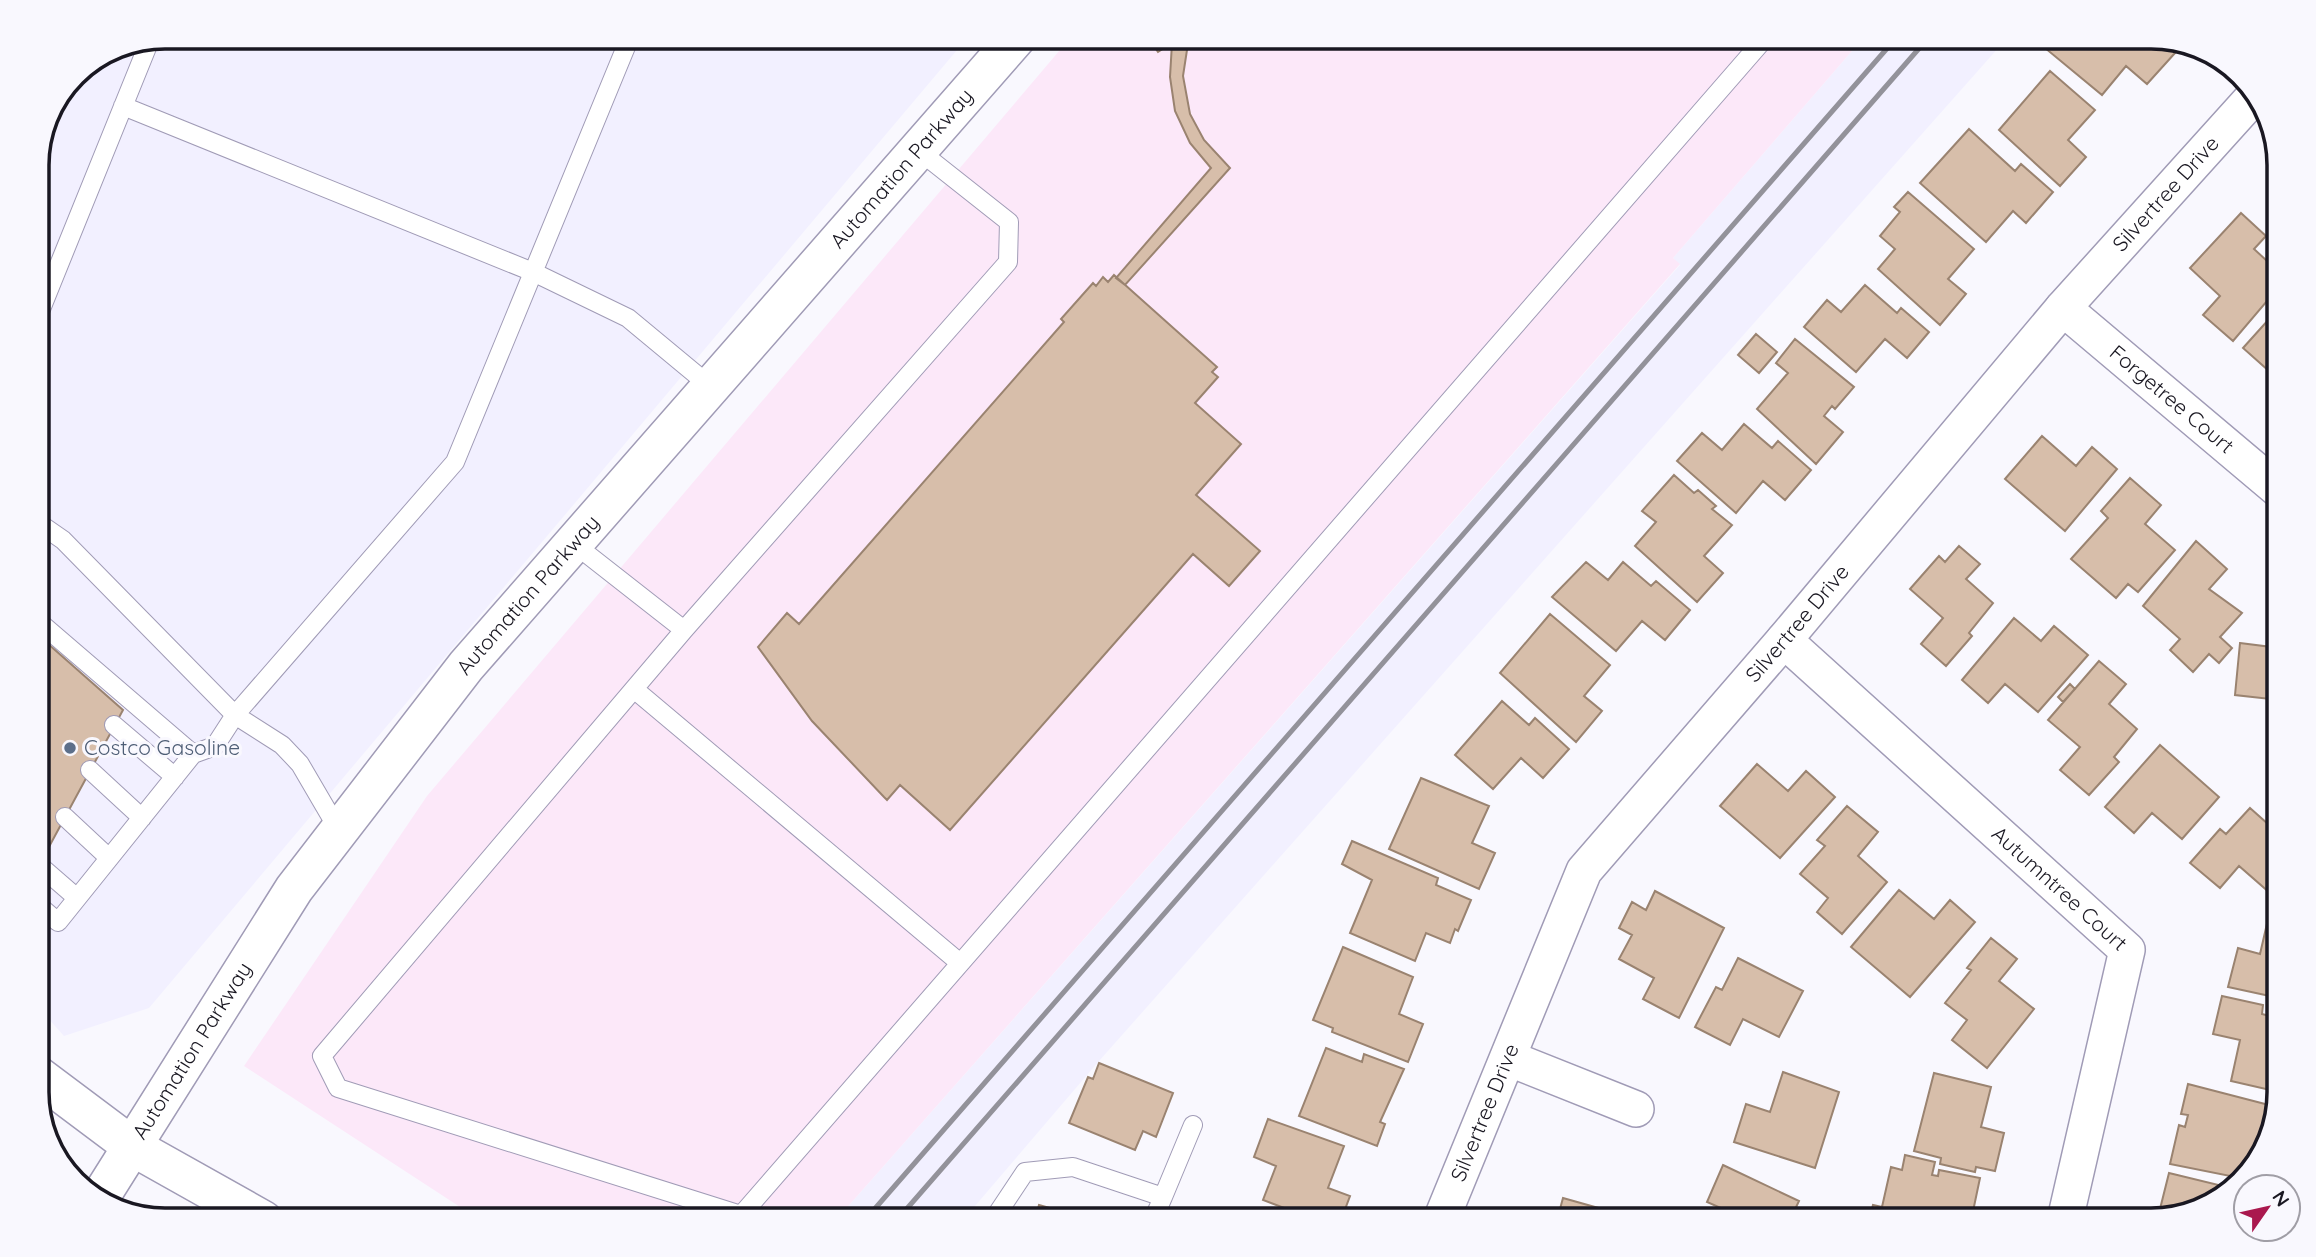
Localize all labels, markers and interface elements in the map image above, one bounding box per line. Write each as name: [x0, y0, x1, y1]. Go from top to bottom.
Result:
street label: Automation Parkway: [824, 83, 978, 253]
street label: Silvertree Drive: [2106, 130, 2224, 256]
street label: Forgetree Court: [2105, 339, 2240, 458]
street label: Automation Parkway: [450, 509, 604, 680]
street label: Silvertree Drive: [1739, 559, 1854, 687]
place label: Costco Gasoline: [84, 734, 240, 760]
marker: Costco Gasoline: [62, 740, 78, 756]
street label: Autumntree Court: [1987, 820, 2133, 956]
street label: Automation Parkway: [126, 957, 257, 1144]
street label: Silvertree Drive: [1444, 1040, 1524, 1185]
north arrow: [2232, 1173, 2302, 1243]
text: N: [2267, 1186, 2295, 1211]

